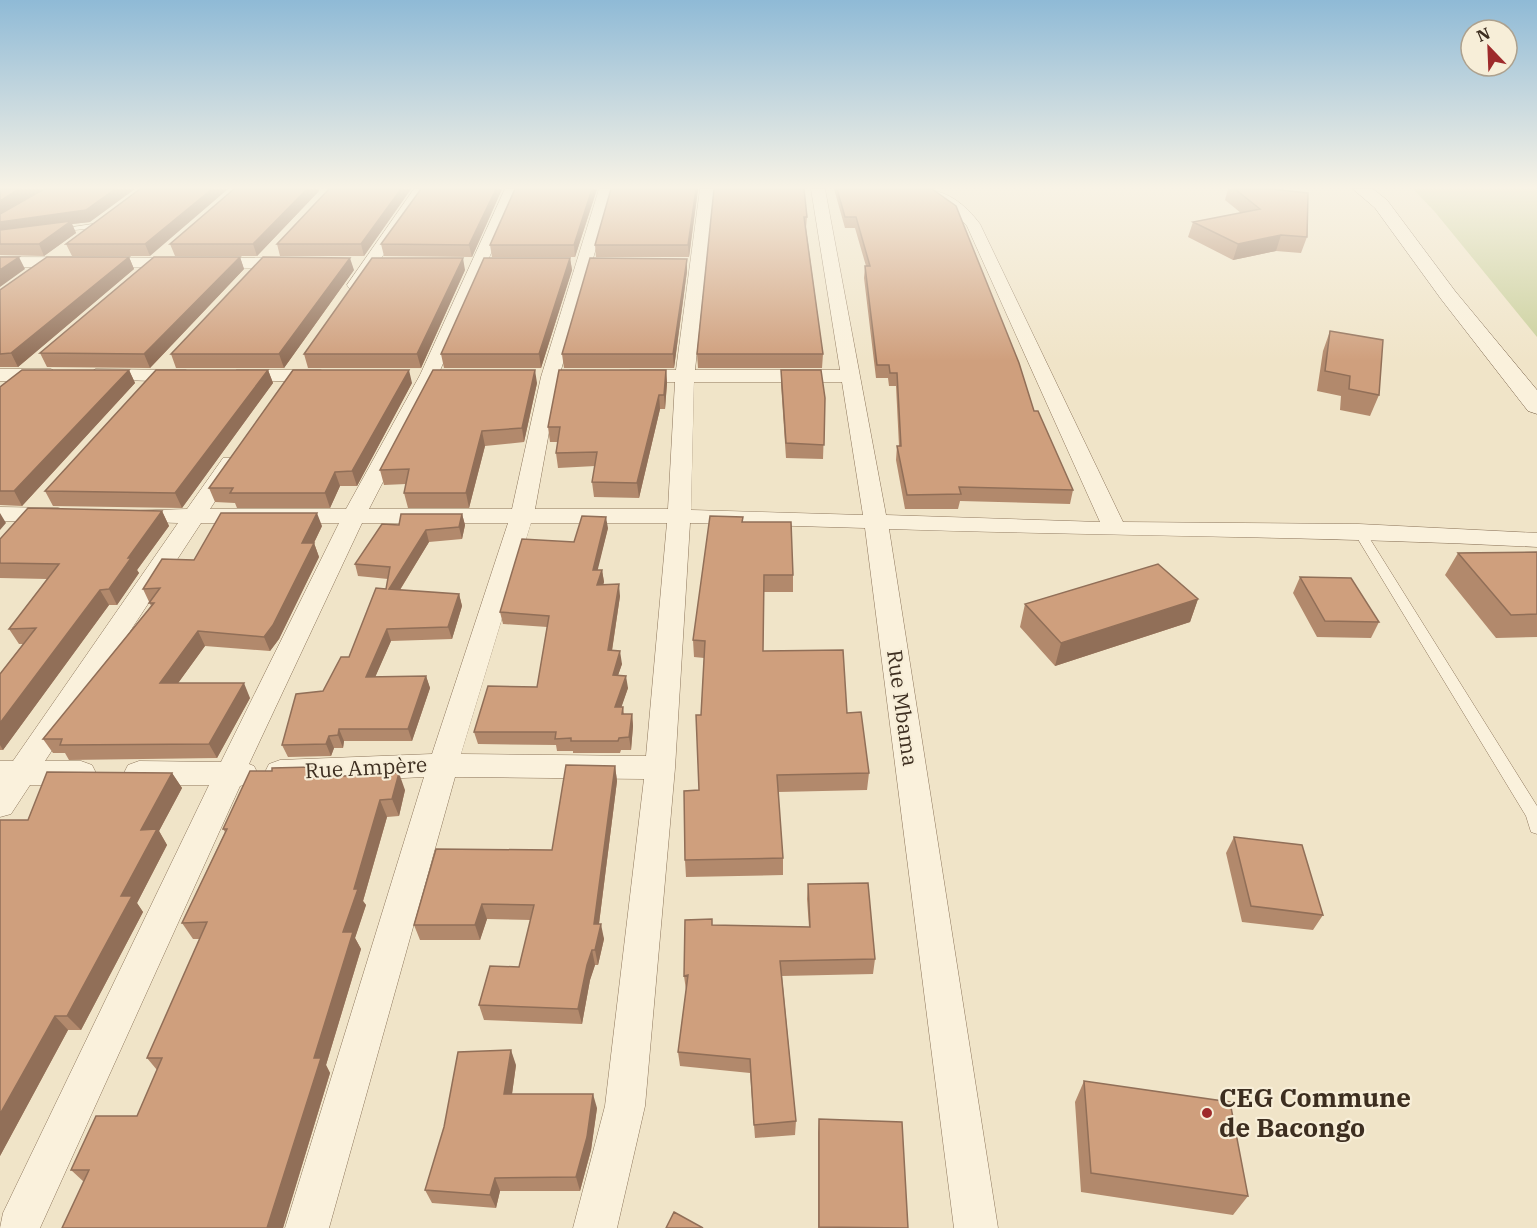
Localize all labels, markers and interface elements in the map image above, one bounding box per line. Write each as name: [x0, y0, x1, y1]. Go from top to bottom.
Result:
north arrow: [1459, 18, 1519, 78]
text: N: [1473, 23, 1493, 46]
street label: Rue Mbama: [881, 648, 925, 768]
street label: Rue Ampère: [304, 750, 428, 784]
place label: CEG Commune de Bacongo: [1219, 1080, 1411, 1144]
marker: CEG Commune de Bacongo: [1200, 1106, 1214, 1120]

